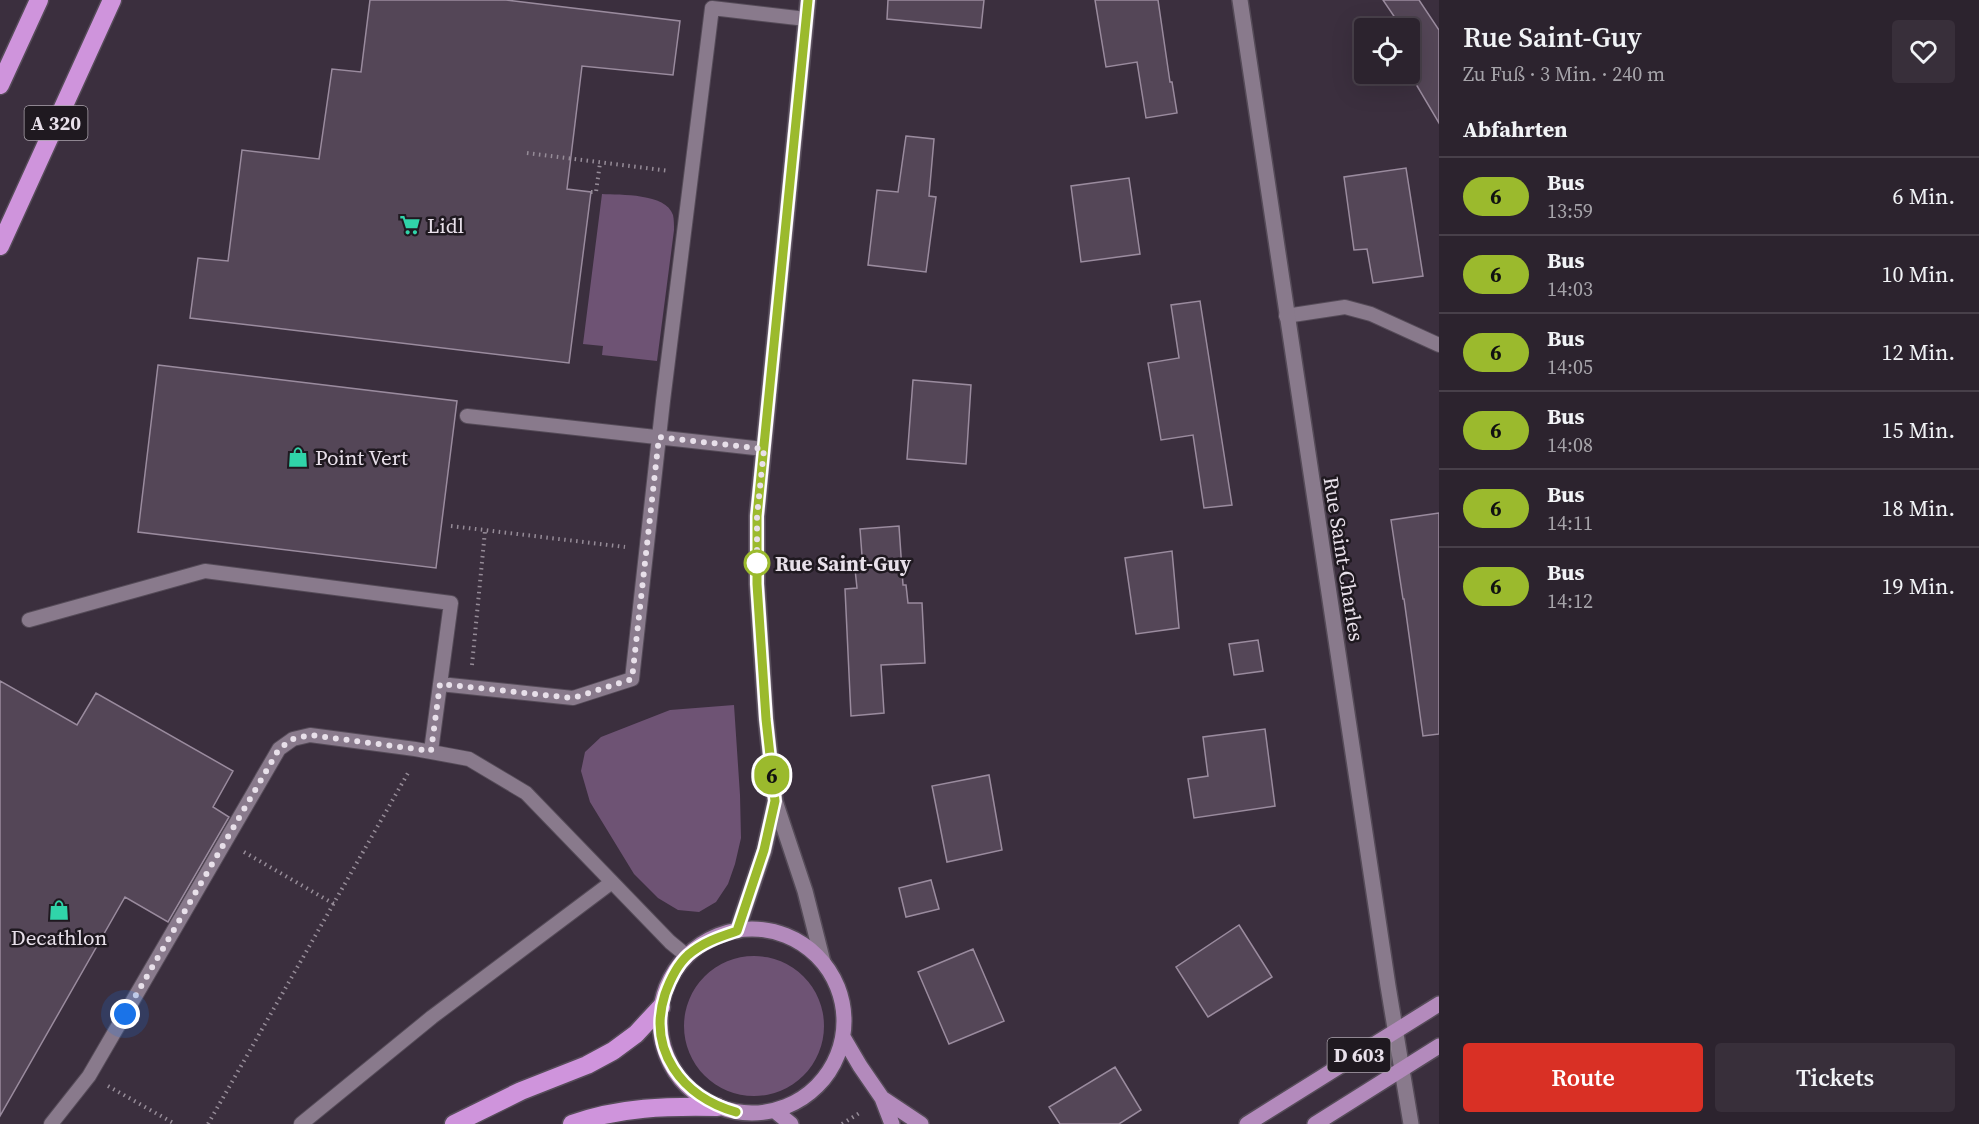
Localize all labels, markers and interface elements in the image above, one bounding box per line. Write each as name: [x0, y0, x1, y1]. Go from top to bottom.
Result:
map controls: [1354, 18, 1420, 84]
button: locate: [1354, 18, 1420, 84]
text: Rue Saint-Guy: [1463, 18, 1642, 56]
button: heart: [1892, 20, 1955, 83]
text: Zu Fuß · 3 Min. · 240 m: [1463, 60, 1665, 88]
road number: A 320: [25, 106, 88, 140]
text: Abfahrten: [1463, 114, 1568, 144]
text: Bus: [1547, 167, 1584, 197]
text: 6 Min.: [1893, 181, 1955, 211]
text: 6: [1490, 182, 1502, 211]
text: 13:59: [1547, 197, 1593, 225]
place label: Lidl: [427, 211, 464, 240]
supermarket icon: Lidl: [398, 213, 422, 237]
text: Bus: [1547, 245, 1584, 275]
text: 10 Min.: [1882, 259, 1955, 289]
text: 6: [1490, 260, 1502, 289]
text: 14:03: [1547, 275, 1593, 303]
text: Bus: [1547, 323, 1584, 353]
text: 12 Min.: [1882, 337, 1955, 367]
text: 6: [1490, 338, 1502, 367]
text: 14:05: [1547, 353, 1593, 381]
text: Bus: [1547, 401, 1584, 431]
text: 15 Min.: [1882, 415, 1955, 445]
text: 6: [1490, 416, 1502, 445]
text: 14:08: [1547, 431, 1593, 459]
place label: Point Vert: [315, 443, 408, 472]
shop icon: Point Vert: [286, 445, 310, 469]
street label: Rue Saint-Charles: [1317, 475, 1371, 643]
text: Bus: [1547, 479, 1584, 509]
text: 18 Min.: [1882, 493, 1955, 523]
text: 6: [1490, 494, 1502, 523]
text: 14:11: [1547, 509, 1593, 537]
place label: Rue Saint-Guy: [775, 549, 912, 578]
marker: Rue Saint-Guy: [744, 550, 770, 576]
text: Bus: [1547, 557, 1584, 587]
text: 19 Min.: [1882, 571, 1955, 601]
text: 6: [1490, 572, 1502, 601]
text: 14:12: [1547, 587, 1593, 615]
line badge: 6: [752, 756, 792, 794]
text: 6: [766, 761, 778, 790]
shop icon: Decathlon: [47, 898, 71, 922]
place label: Decathlon: [11, 923, 108, 952]
your location: [110, 999, 140, 1029]
road number: D 603: [1328, 1038, 1390, 1072]
button: Route: [1463, 1043, 1703, 1112]
button: Tickets: [1715, 1043, 1955, 1112]

